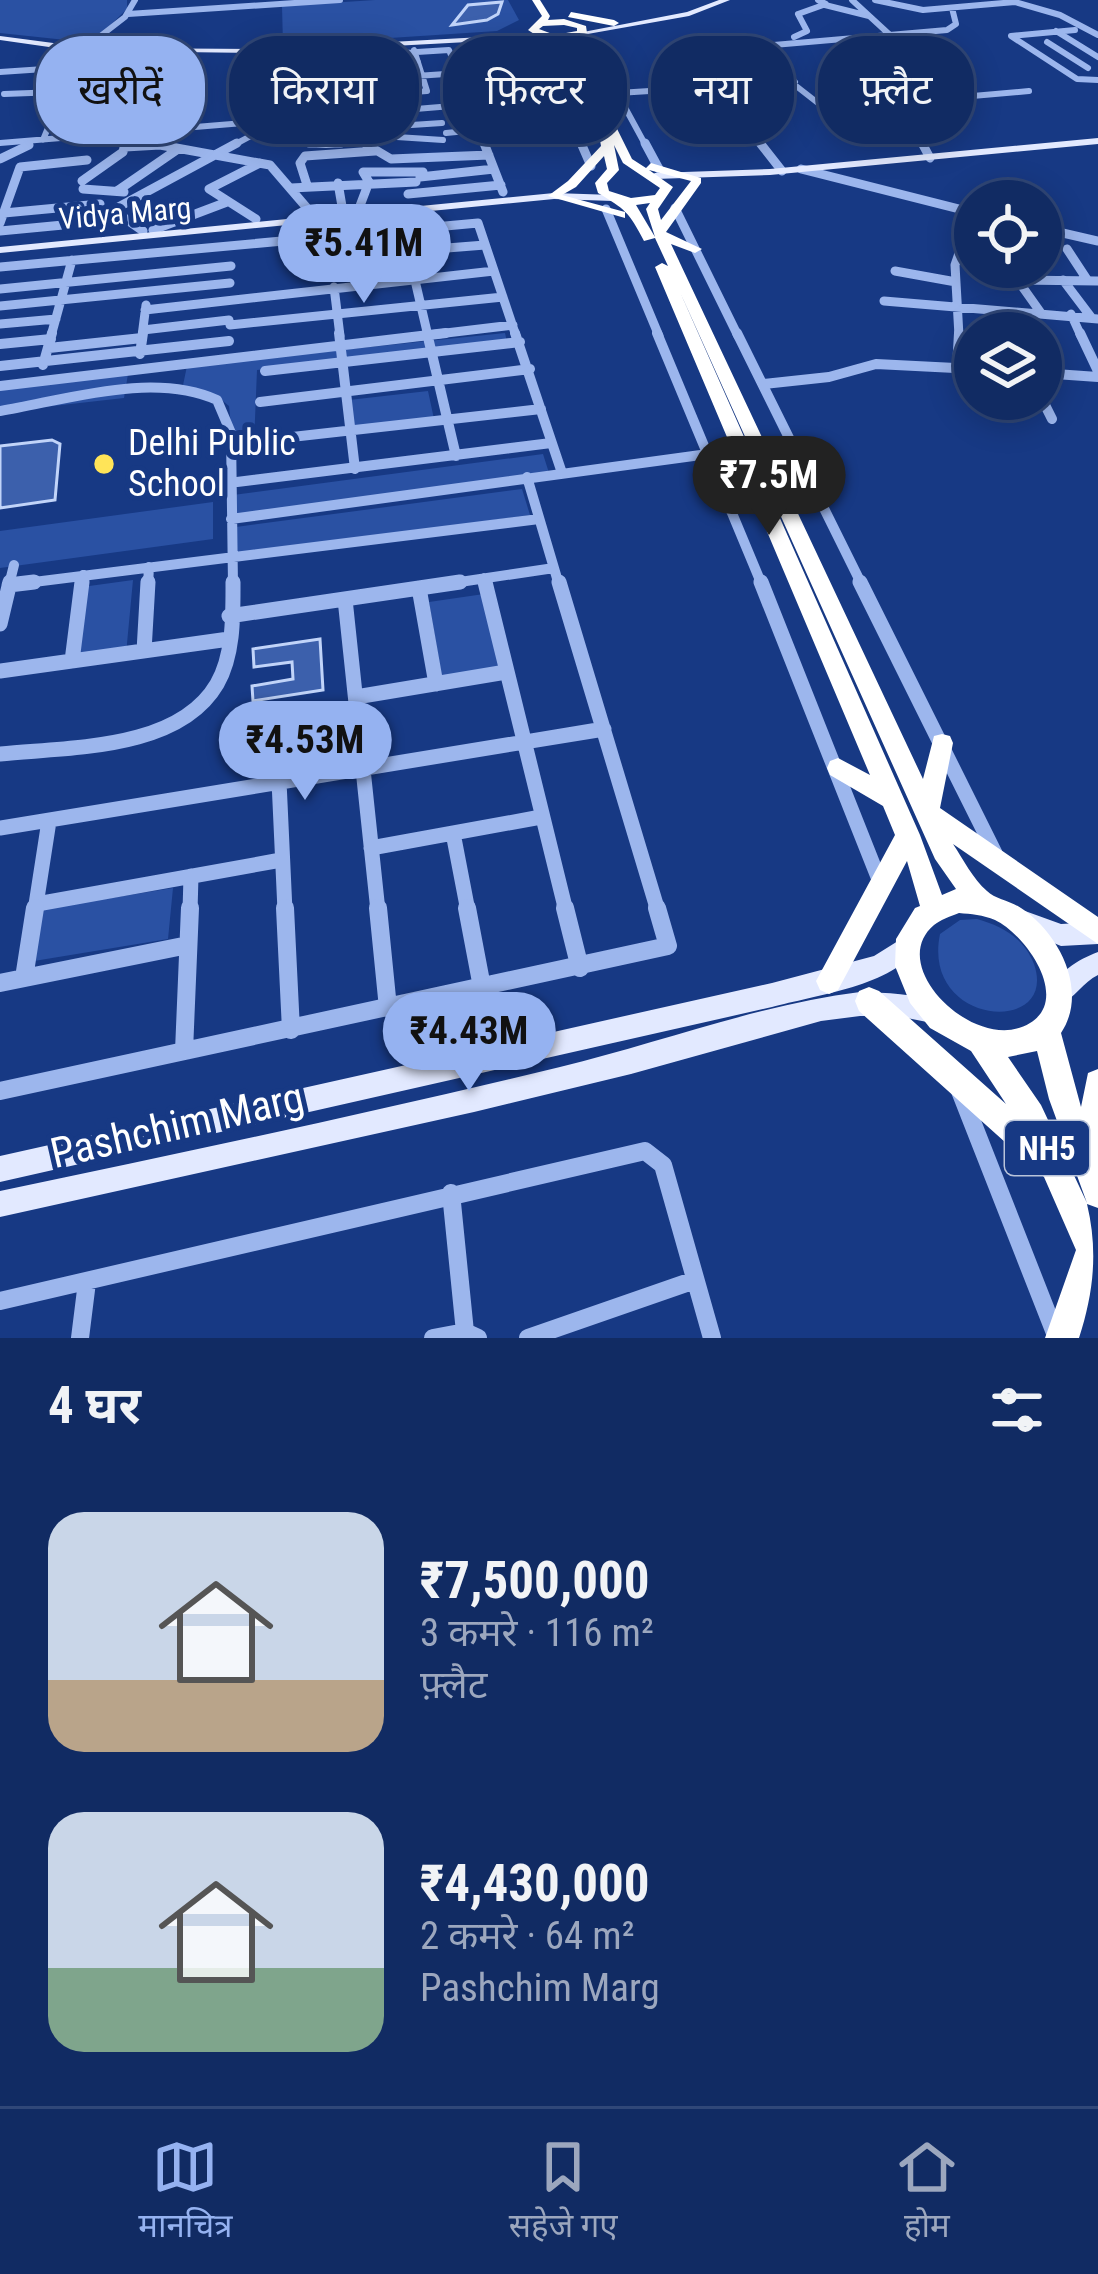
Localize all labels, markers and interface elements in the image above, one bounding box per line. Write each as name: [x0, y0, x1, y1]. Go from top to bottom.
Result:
chip: खरीदें: [36, 36, 205, 144]
chip: किराया: [229, 36, 419, 144]
chip: फ़िल्टर: [443, 36, 627, 144]
chip: नया: [651, 36, 794, 144]
chip: फ़्लैट: [818, 36, 974, 144]
map controls: [954, 180, 1062, 420]
button: locate: [954, 180, 1062, 288]
street label: Vidya Marg: [57, 190, 193, 236]
pin: ₹5.41M: [266, 204, 462, 306]
text: ₹5.41M: [305, 220, 423, 266]
button: layers: [954, 312, 1062, 420]
place label: Delhi Public School: [128, 422, 296, 505]
pin: ₹7.5M: [685, 436, 853, 538]
marker: Delhi Public School: [91, 451, 117, 477]
text: ₹7.5M: [720, 452, 818, 498]
pin: ₹4.53M: [207, 701, 403, 803]
text: ₹4.53M: [246, 717, 364, 763]
pin: ₹4.43M: [371, 992, 567, 1094]
text: ₹4.43M: [410, 1008, 528, 1054]
street label: Pashchim Marg: [46, 1072, 308, 1178]
road number: NH5: [1005, 1121, 1089, 1175]
text: 4 घर: [48, 1376, 141, 1435]
icon: filters: [984, 1377, 1050, 1443]
text: ₹7,500,000: [420, 1551, 650, 1610]
icon: home: [144, 1560, 288, 1704]
text: 3 कमरे · 116 m²: [420, 1610, 654, 1656]
text: फ़्लैट: [420, 1662, 487, 1708]
text: ₹4,430,000: [420, 1854, 650, 1913]
icon: home: [144, 1860, 288, 2004]
text: 2 कमरे · 64 m²: [420, 1913, 635, 1959]
text: Pashchim Marg: [420, 1965, 660, 2011]
tab: मानचित्र: [138, 2134, 232, 2250]
tab: सहेजे गए: [509, 2134, 618, 2250]
tab: होम: [894, 2134, 960, 2250]

